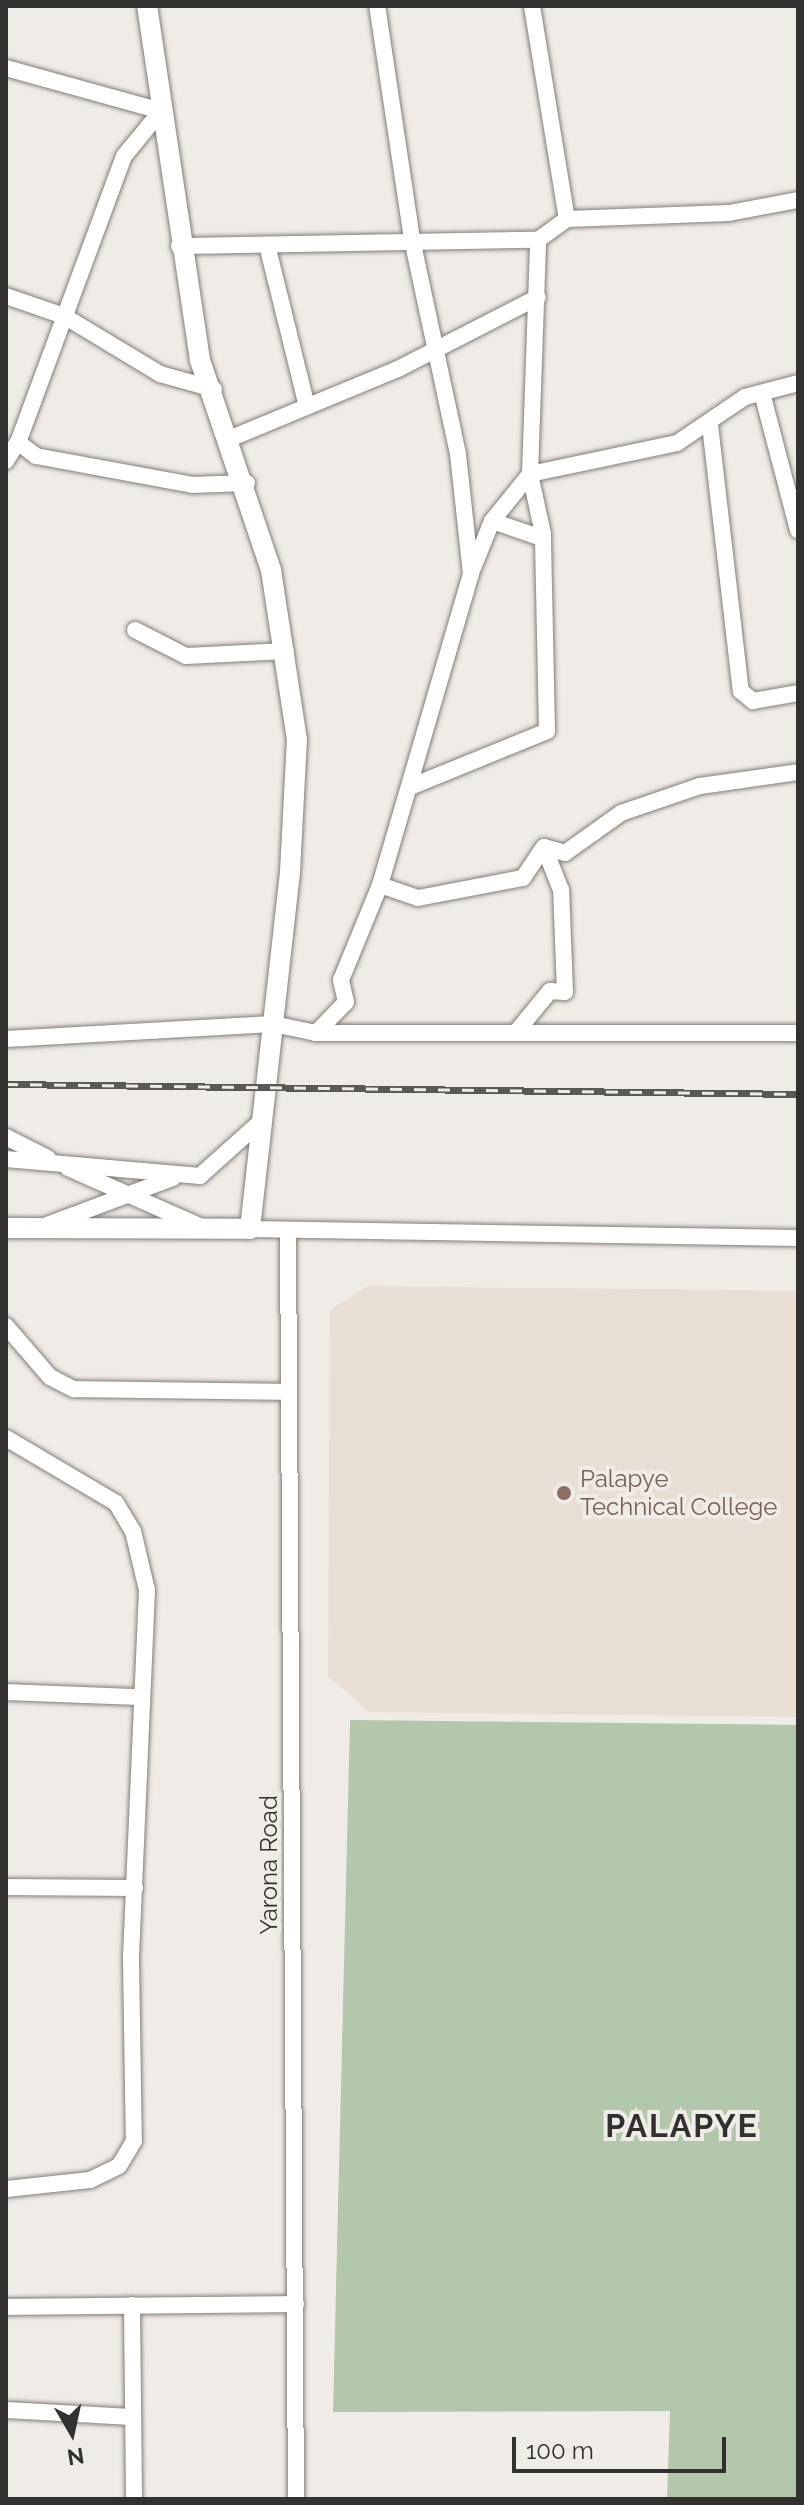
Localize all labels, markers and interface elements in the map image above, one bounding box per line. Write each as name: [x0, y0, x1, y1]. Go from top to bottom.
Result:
place label: Palapye Technical College: [580, 1465, 778, 1521]
marker: Palapye Technical College: [555, 1484, 573, 1502]
street label: Yarona Road: [255, 1795, 283, 1935]
district label: PALAPYE: [605, 2107, 759, 2145]
north arrow: [32, 2393, 112, 2473]
scale bar: [516, 2421, 730, 2471]
text: 100 m: [526, 2436, 594, 2465]
text: N: [65, 2443, 86, 2471]

